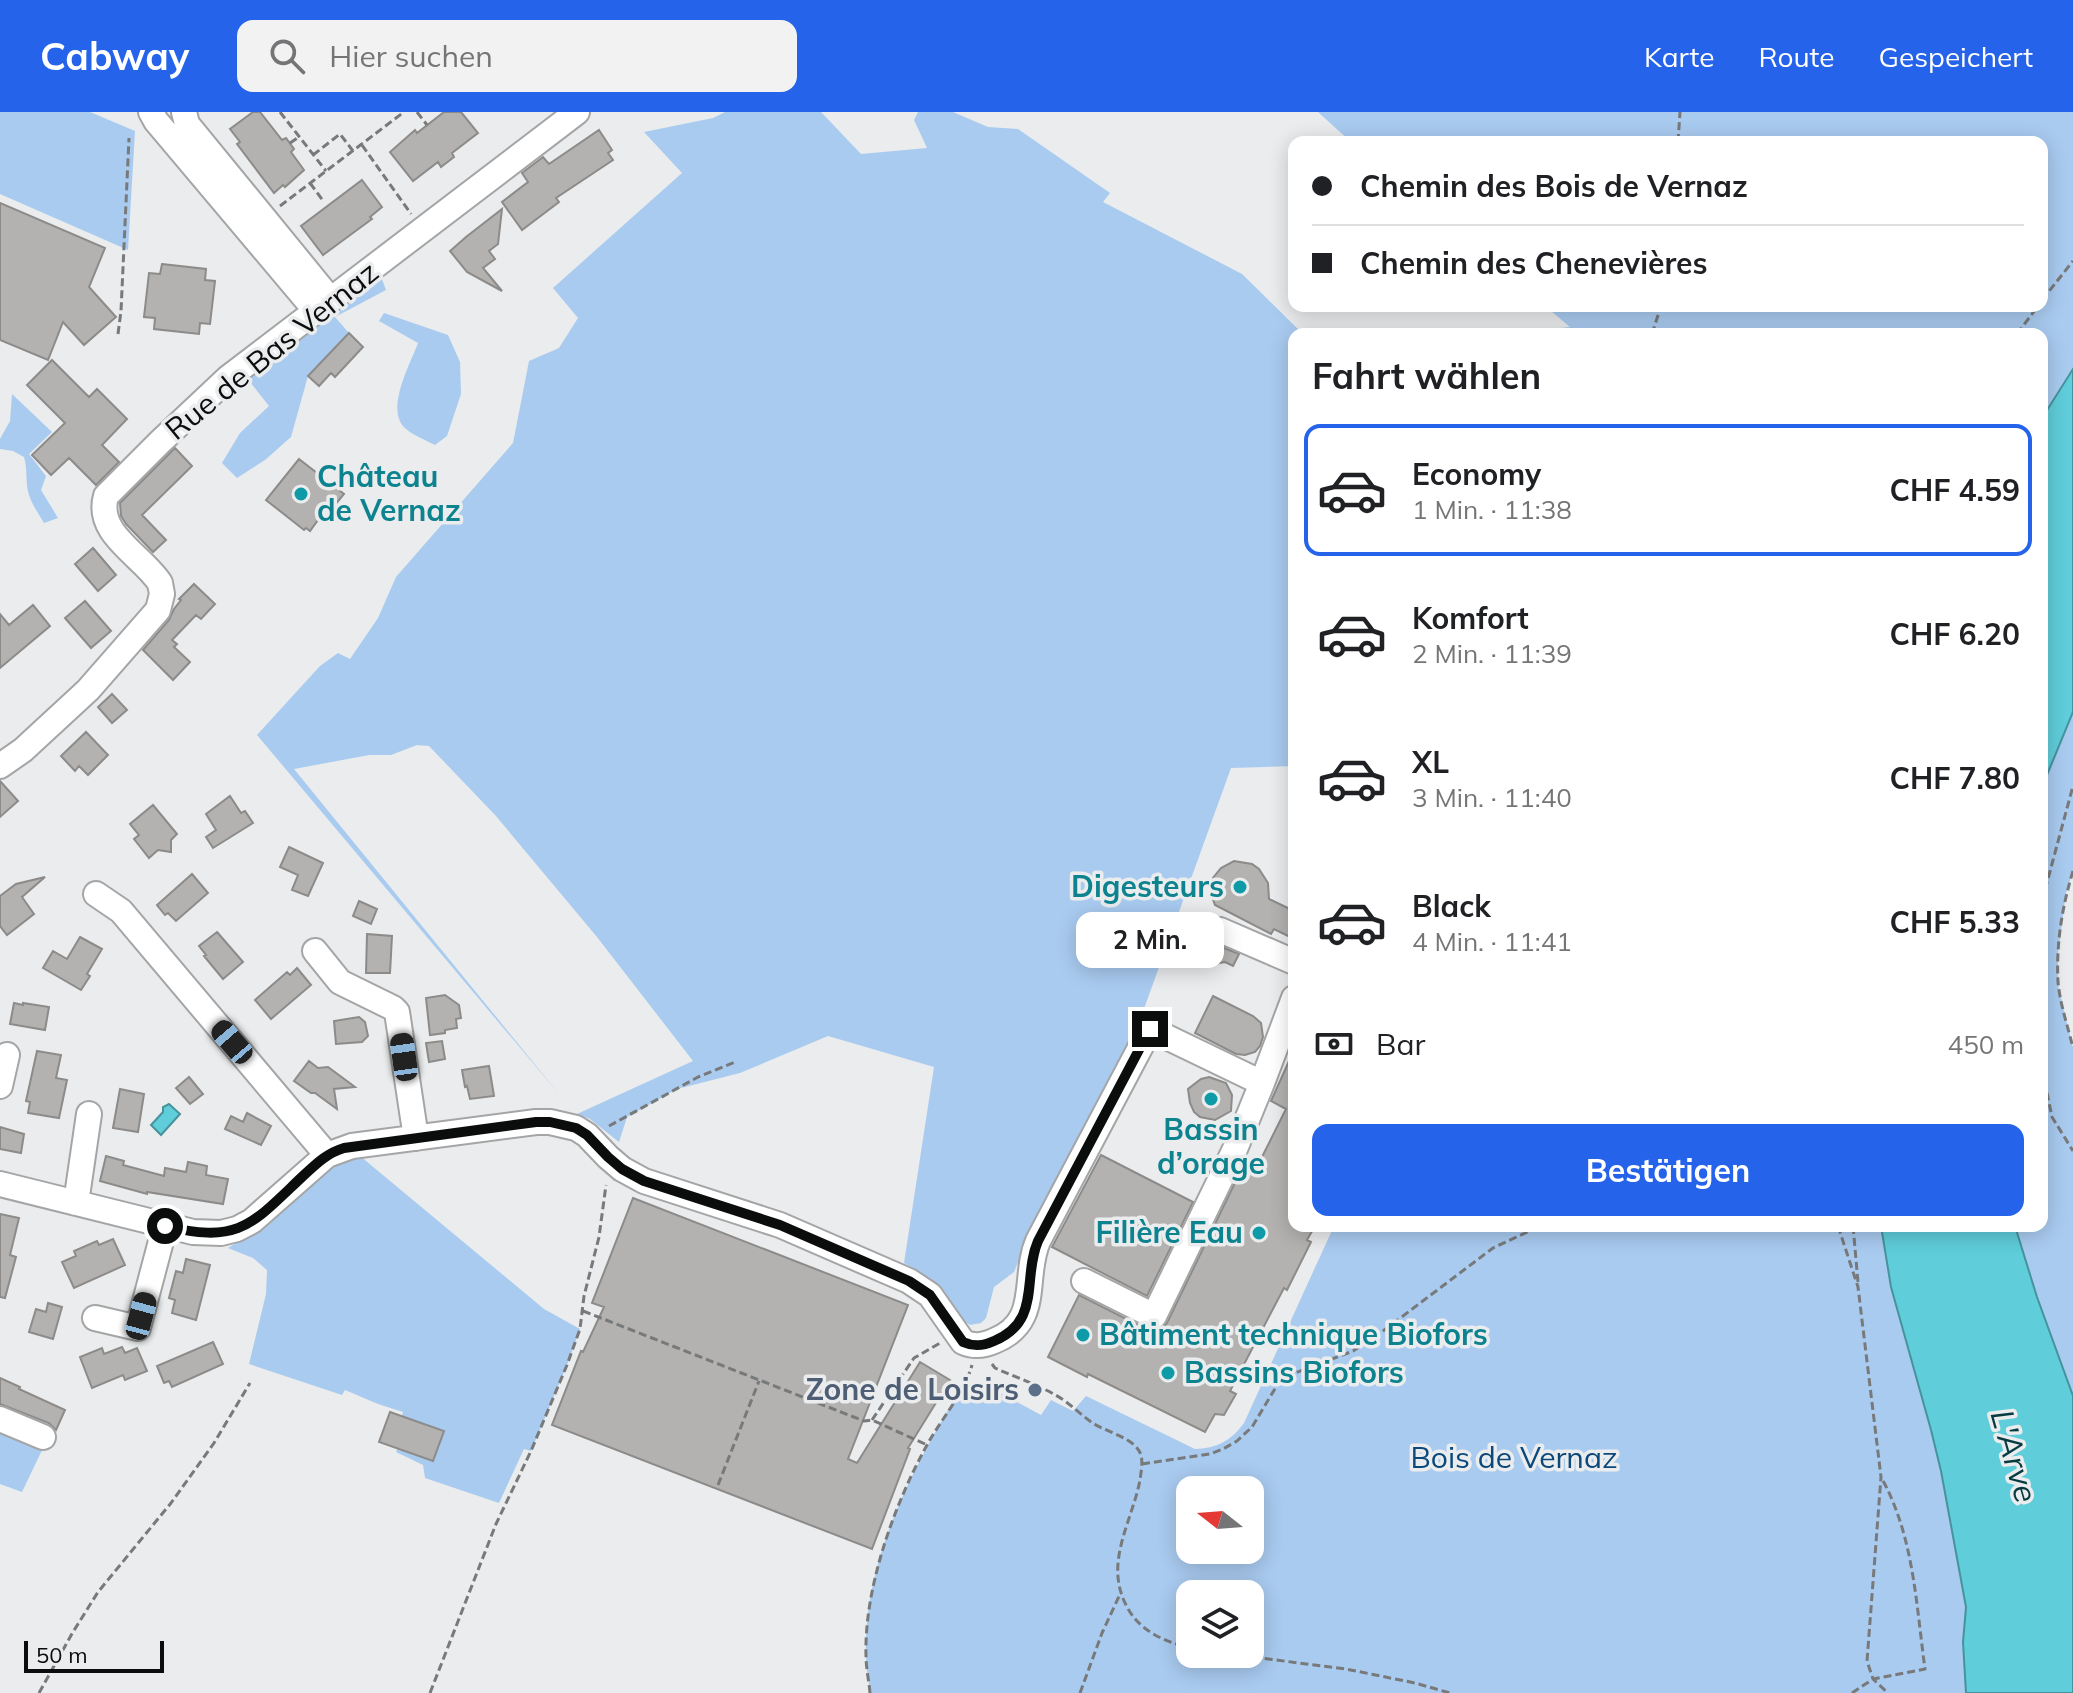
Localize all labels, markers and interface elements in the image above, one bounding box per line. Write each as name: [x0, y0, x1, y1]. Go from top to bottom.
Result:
search box: [237, 20, 797, 92]
text: Cabway: [40, 32, 189, 80]
icon: search: [265, 34, 309, 78]
text: Hier suchen: [329, 37, 493, 75]
text: Karte: [1644, 39, 1714, 74]
text: Route: [1758, 39, 1835, 74]
text: Gespeichert: [1879, 39, 2033, 74]
text: Chemin des Bois de Vernaz: [1360, 167, 1748, 205]
text: Chemin des Chenevières: [1360, 244, 1707, 282]
street label: Rue de Bas Vernaz: [157, 253, 386, 448]
text: Fahrt wählen: [1312, 353, 1541, 398]
icon: car: [1316, 454, 1388, 526]
text: Economy: [1412, 455, 1541, 493]
place label: Château de Vernaz: [317, 457, 461, 529]
text: CHF 4.59: [1889, 471, 2020, 509]
marker: Château de Vernaz: [292, 485, 310, 503]
text: 1 Min. · 11:38: [1412, 493, 1572, 526]
icon: car: [1316, 598, 1388, 670]
text: Komfort: [1412, 599, 1529, 637]
text: CHF 6.20: [1889, 615, 2020, 653]
text: 2 Min. · 11:39: [1412, 637, 1572, 670]
icon: car: [1316, 742, 1388, 814]
text: XL: [1412, 743, 1449, 781]
text: CHF 7.80: [1889, 759, 2020, 797]
text: 3 Min. · 11:40: [1412, 781, 1572, 814]
place label: Digesteurs: [1071, 867, 1224, 905]
marker: Digesteurs: [1231, 878, 1249, 896]
icon: car: [1316, 886, 1388, 958]
text: Black: [1412, 887, 1491, 925]
text: CHF 5.33: [1889, 903, 2020, 941]
callout: 2 Min.: [1076, 913, 1224, 969]
text: 2 Min.: [1113, 923, 1187, 956]
text: 4 Min. · 11:41: [1412, 925, 1572, 958]
route end: [1132, 1011, 1168, 1047]
car: [207, 1016, 257, 1068]
icon: cash: [1312, 1022, 1356, 1066]
text: Bar: [1376, 1025, 1425, 1063]
text: 450 m: [1948, 1028, 2024, 1061]
car: [389, 1032, 419, 1082]
marker: Bassin d’orage: [1202, 1090, 1220, 1108]
place label: Bassin d’orage: [1157, 1110, 1265, 1182]
button: Bestätigen: [1312, 1124, 2024, 1216]
route start: [147, 1208, 183, 1244]
place label: Filière Eau: [1096, 1213, 1243, 1251]
marker: Filière Eau: [1250, 1224, 1268, 1242]
car: [123, 1290, 159, 1342]
place label: Bâtiment technique Biofors: [1099, 1315, 1488, 1353]
marker: Bâtiment technique Biofors: [1074, 1326, 1092, 1344]
place label: Bassins Biofors: [1184, 1353, 1404, 1391]
marker: Bassins Biofors: [1159, 1364, 1177, 1382]
place label: Zone de Loisirs: [806, 1370, 1019, 1408]
marker: Zone de Loisirs: [1026, 1381, 1044, 1399]
water label: L'Arve: [1983, 1405, 2047, 1507]
park label: Bois de Vernaz: [1410, 1438, 1618, 1476]
north arrow: [1176, 1476, 1264, 1564]
map controls: [1176, 1476, 1264, 1668]
button: layers: [1176, 1580, 1264, 1668]
scale bar: [24, 1637, 164, 1673]
text: 50 m: [36, 1641, 87, 1669]

